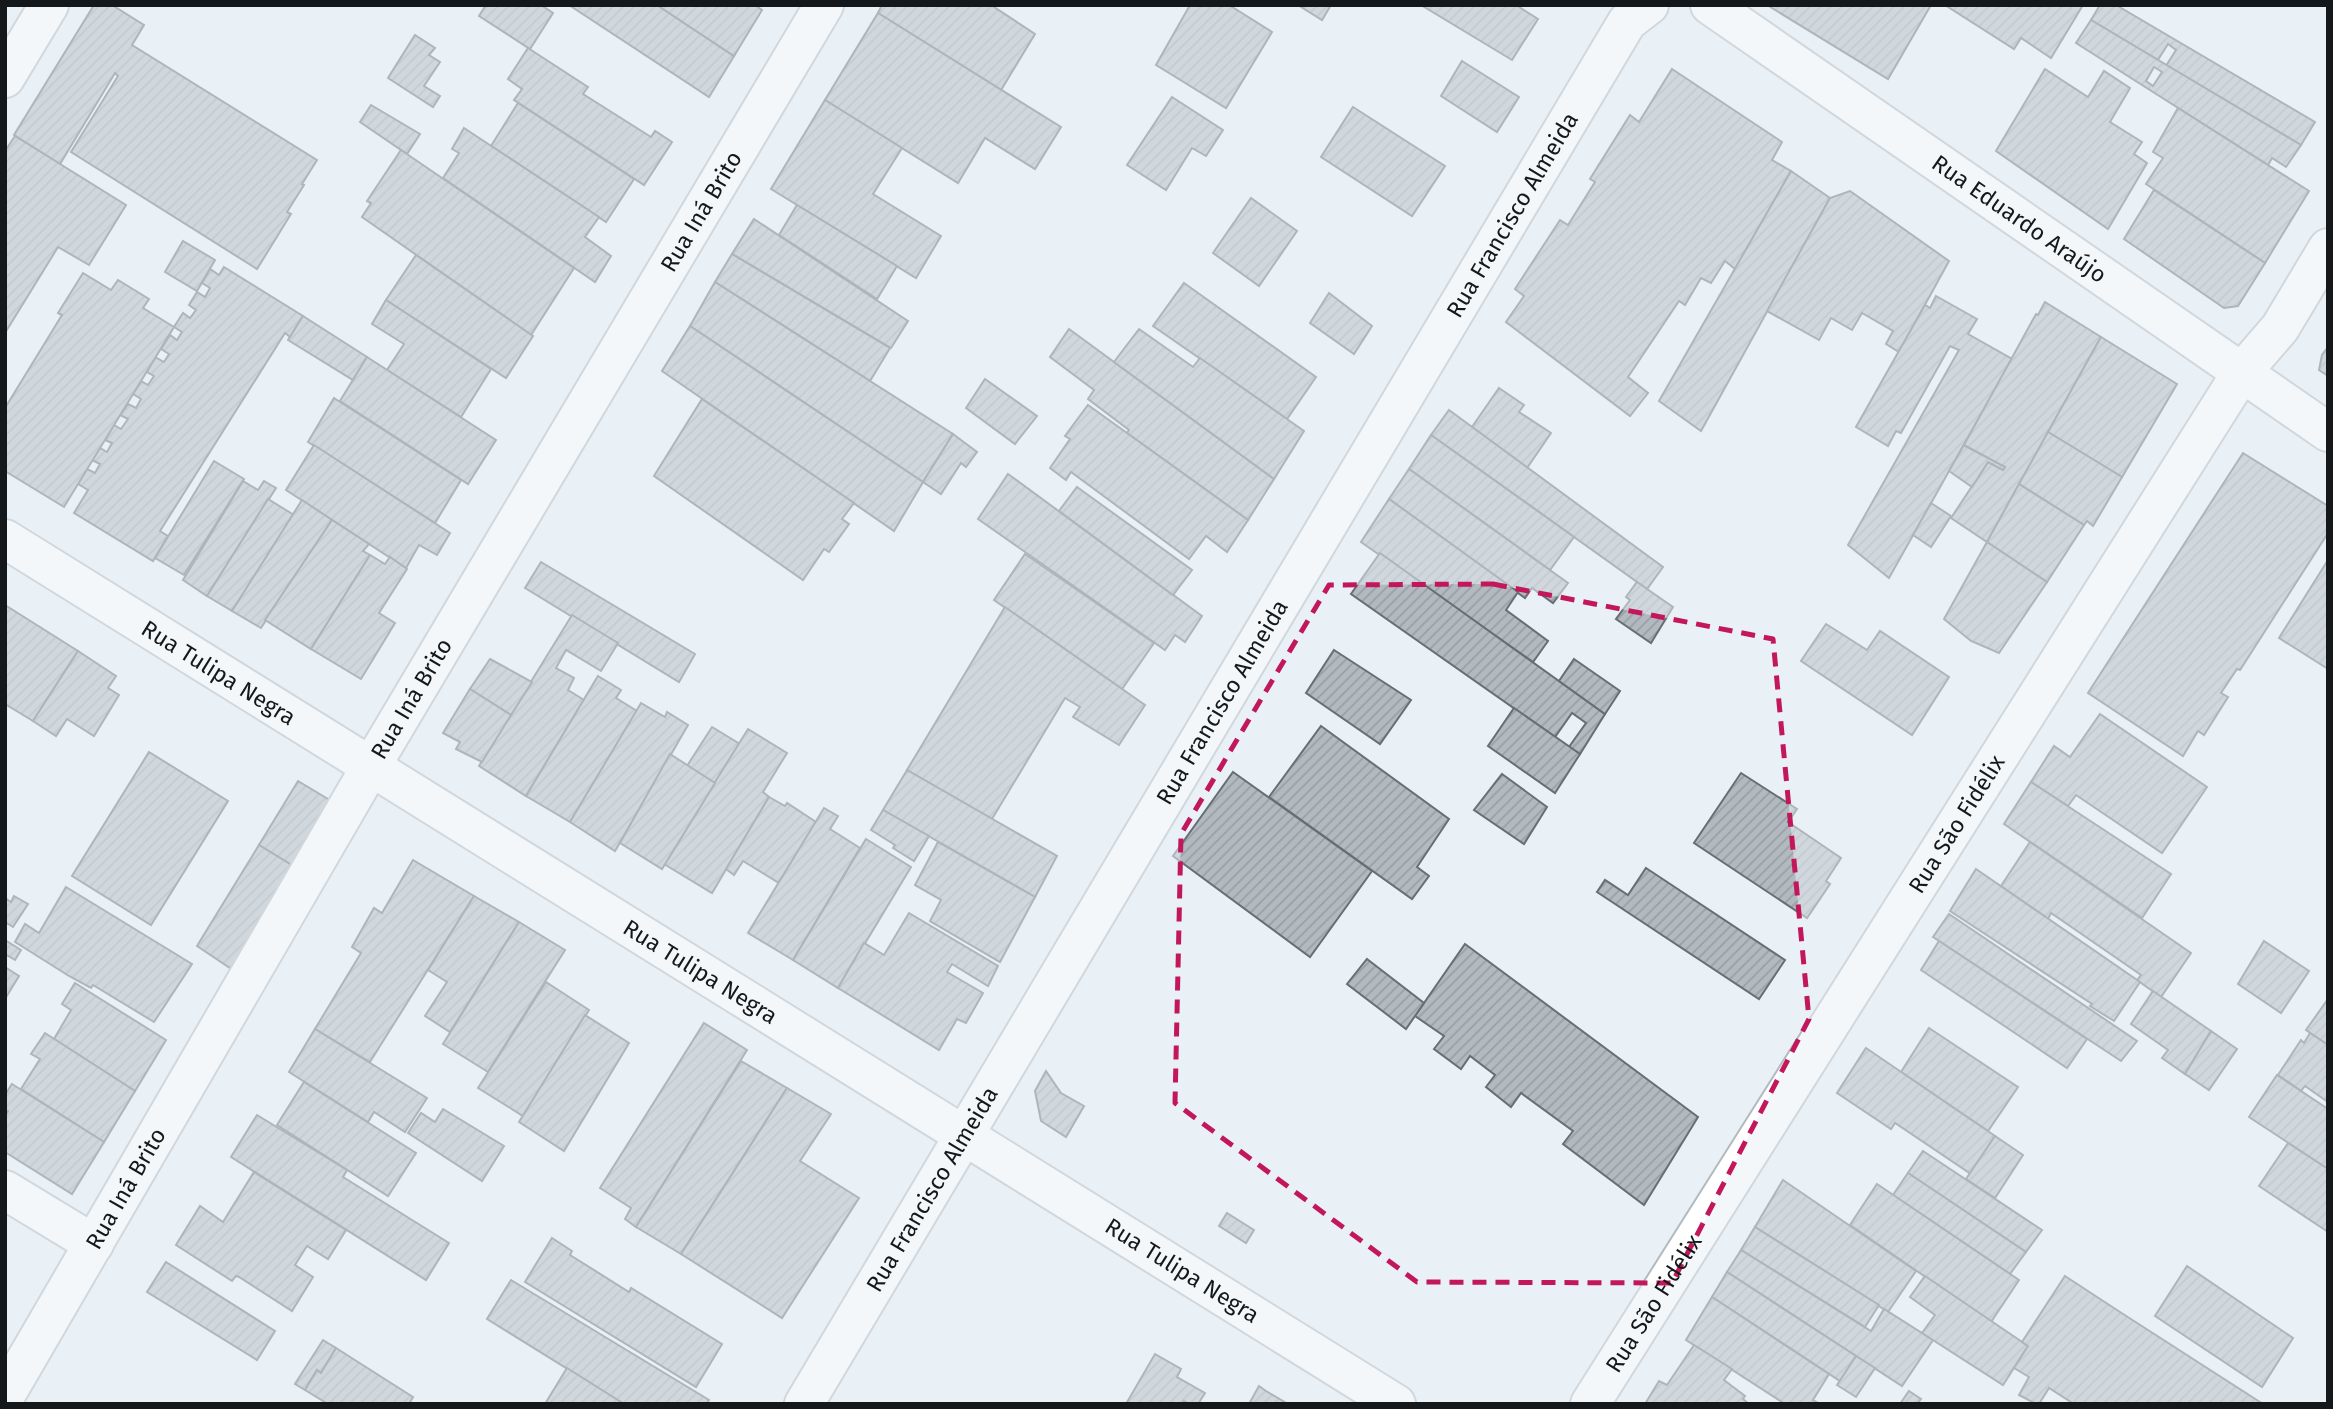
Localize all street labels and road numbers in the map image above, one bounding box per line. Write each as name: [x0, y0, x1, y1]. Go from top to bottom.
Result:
street label: Rua Francisco Almeida: [1440, 107, 1584, 323]
street label: Rua Iná Brito: [654, 146, 748, 277]
street label: Rua Eduardo Araújo: [1927, 149, 2112, 289]
street label: Rua Francisco Almeida: [1150, 594, 1294, 810]
street label: Rua Tulipa Negra: [136, 614, 301, 731]
street label: Rua Iná Brito: [365, 633, 458, 764]
street label: Rua São Fidélix: [1902, 749, 2011, 898]
street label: Rua Tulipa Negra: [618, 913, 783, 1030]
street label: Rua Francisco Almeida: [860, 1082, 1004, 1297]
street label: Rua Iná Brito: [79, 1123, 172, 1254]
street label: Rua Tulipa Negra: [1100, 1212, 1265, 1329]
street label: Rua São Fidélix: [1599, 1228, 1708, 1378]

